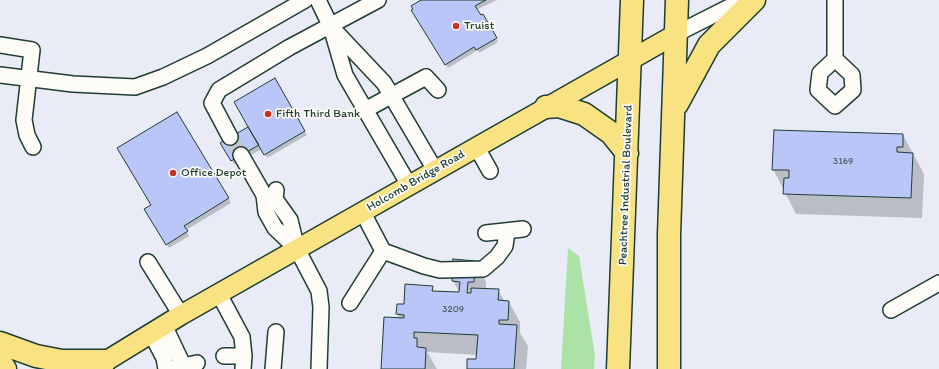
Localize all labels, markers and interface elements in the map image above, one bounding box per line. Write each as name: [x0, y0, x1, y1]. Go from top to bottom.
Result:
place label: Truist: [464, 19, 494, 33]
marker: Truist: [451, 21, 461, 31]
street label: Peachtree Industrial Boulevard: [616, 105, 636, 265]
place label: Fifth Third Bank: [276, 107, 360, 121]
marker: Fifth Third Bank: [263, 109, 273, 119]
street label: Holcomb Bridge Road: [364, 147, 468, 215]
house number: 3169: [833, 155, 853, 167]
place label: Office Depot: [181, 166, 246, 180]
marker: Office Depot: [168, 168, 178, 178]
house number: 3209: [442, 303, 464, 315]

